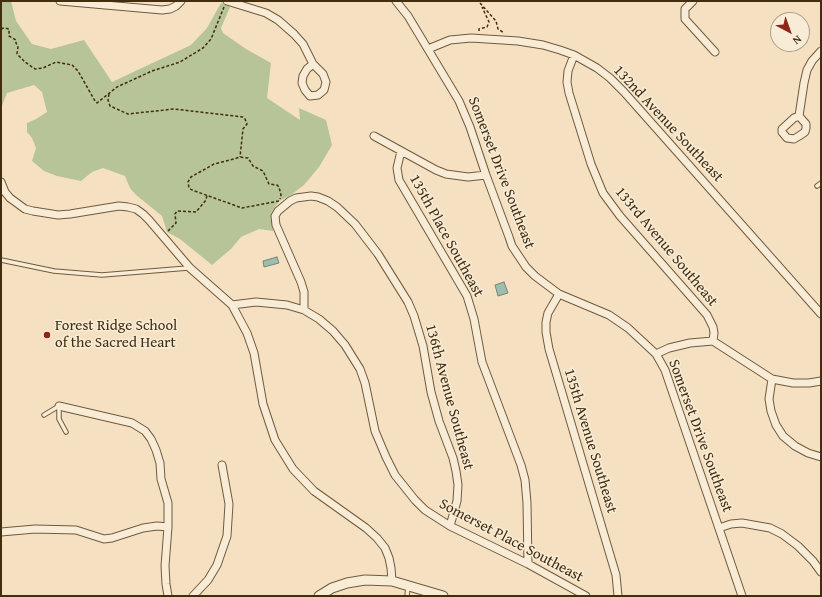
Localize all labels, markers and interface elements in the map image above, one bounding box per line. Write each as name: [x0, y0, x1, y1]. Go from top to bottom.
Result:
north arrow: [770, 12, 810, 52]
text: N: [789, 32, 805, 49]
street label: 132nd Avenue Southeast: [609, 62, 727, 186]
street label: Somerset Drive Southeast: [464, 95, 538, 251]
street label: 135th Place Southeast: [405, 172, 487, 300]
street label: 133rd Avenue Southeast: [611, 184, 721, 310]
place label: Forest Ridge School of the Sacred Heart: [55, 317, 177, 352]
street label: 136th Avenue Southeast: [421, 322, 477, 472]
marker: Forest Ridge School of the Sacred Heart: [42, 330, 52, 340]
street label: Somerset Drive Southeast: [664, 357, 736, 515]
street label: 135th Avenue Southeast: [559, 367, 621, 515]
street label: Somerset Place Southeast: [436, 495, 586, 587]

